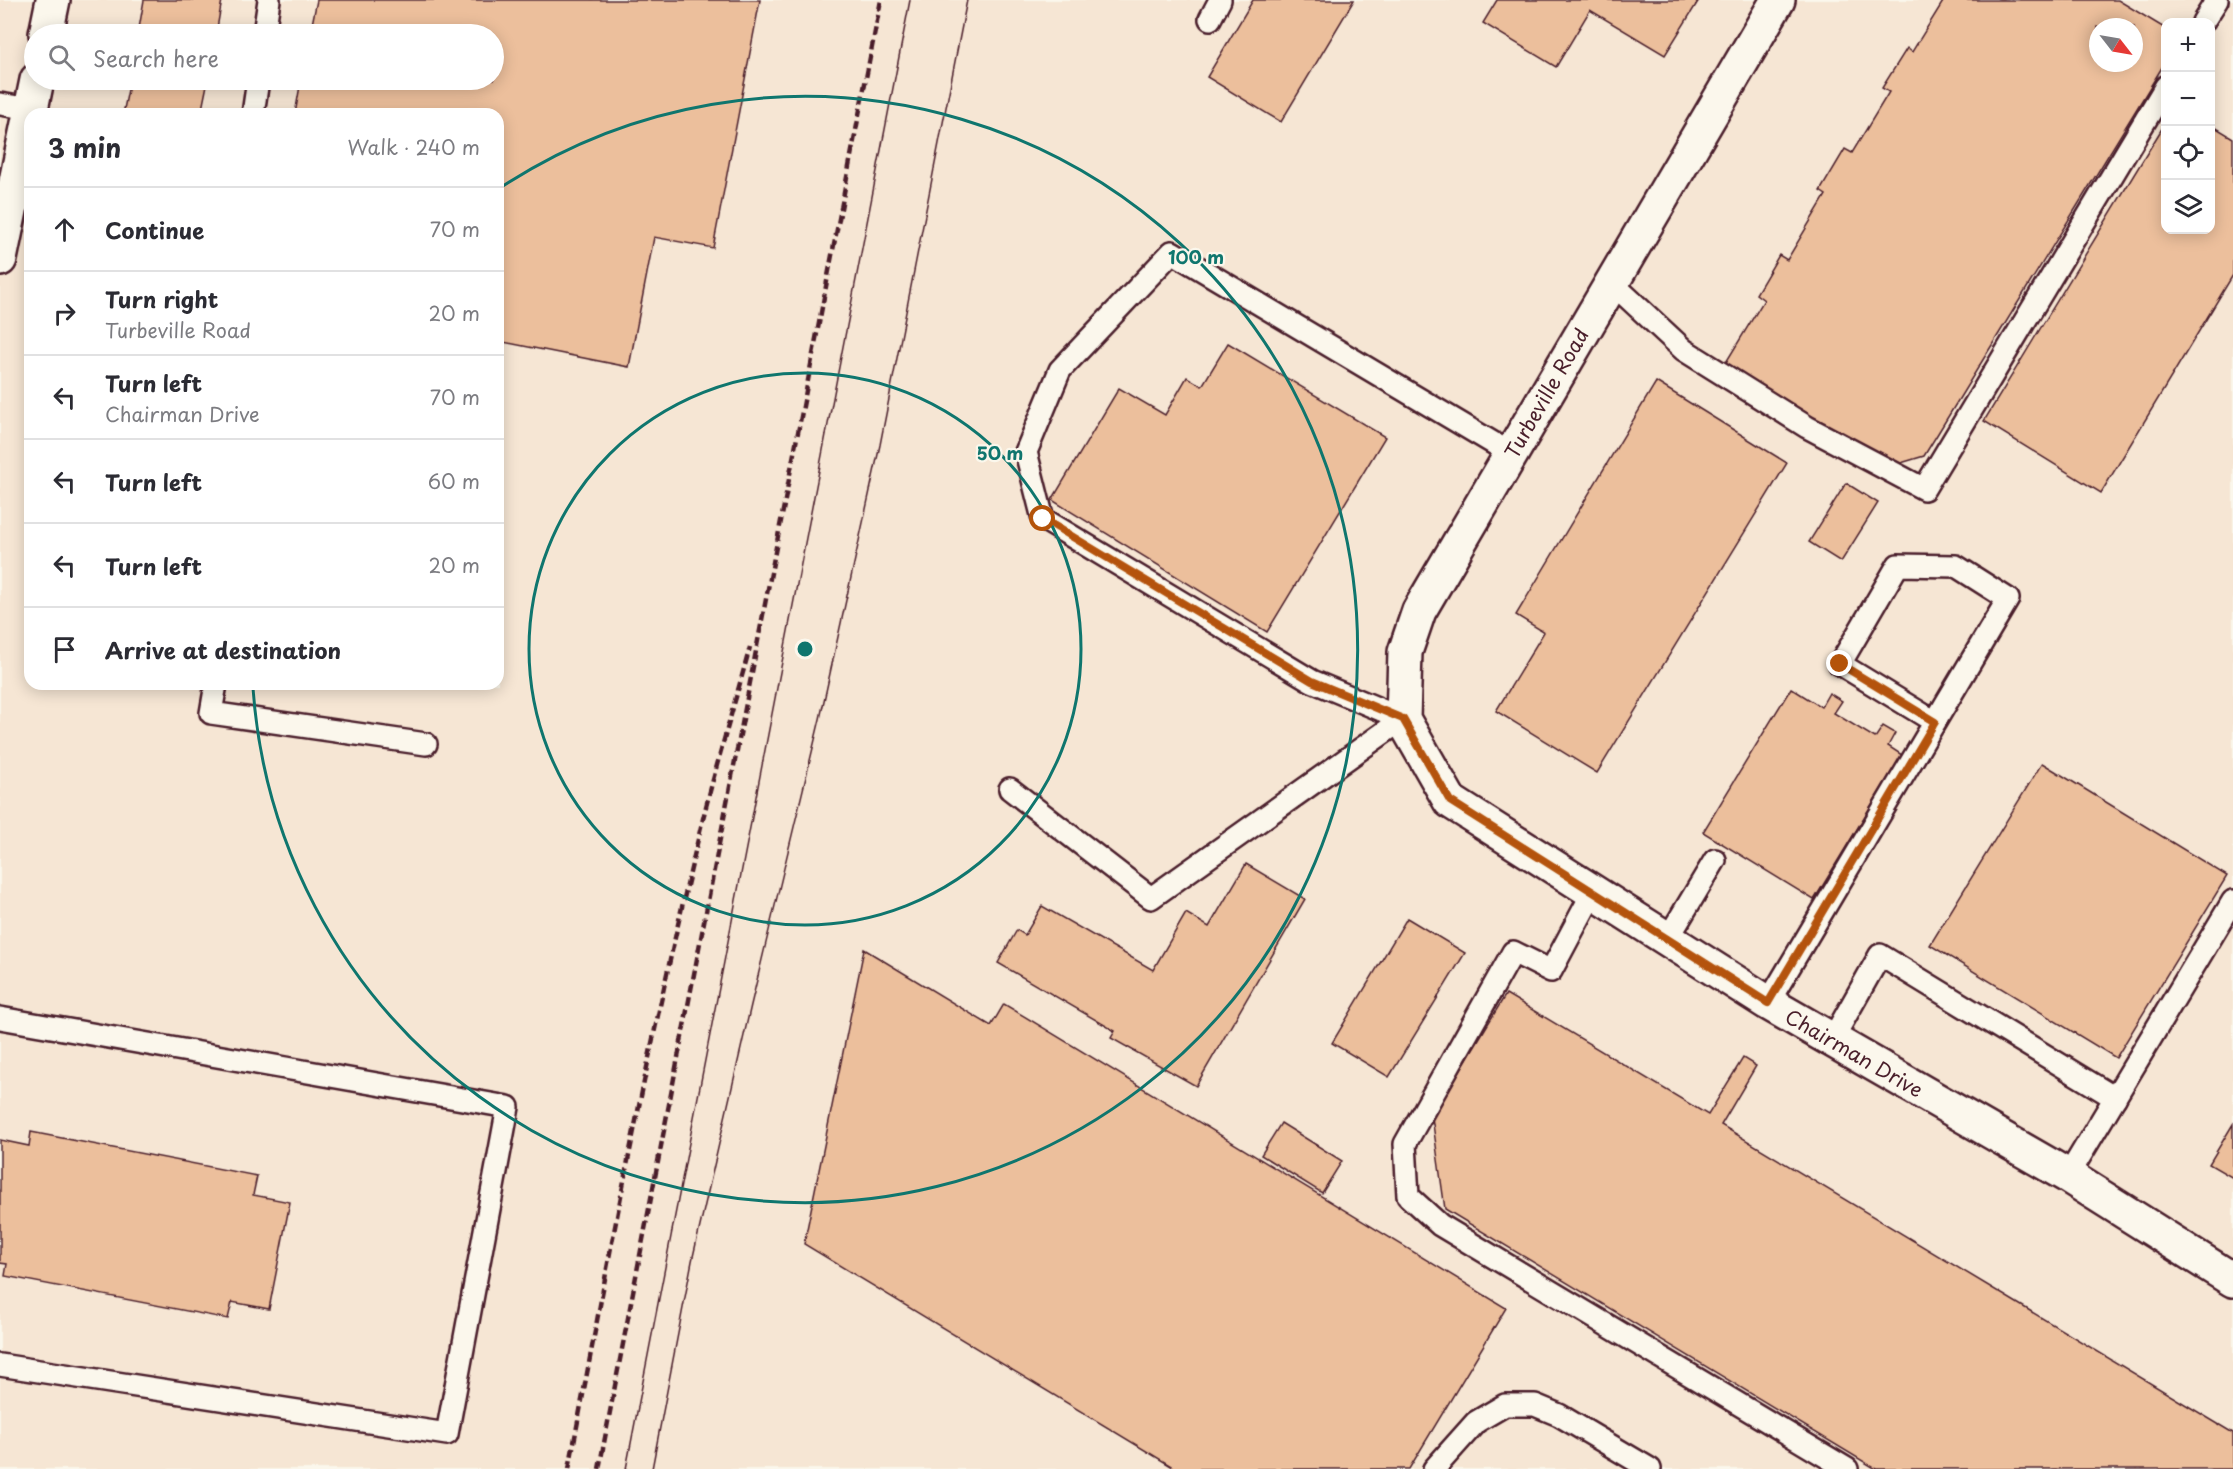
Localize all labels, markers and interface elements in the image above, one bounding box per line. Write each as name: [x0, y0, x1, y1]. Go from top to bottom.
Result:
north arrow: [2089, 18, 2143, 72]
map controls: [2161, 18, 2215, 234]
button: +: [2161, 18, 2215, 72]
search box: [24, 24, 504, 90]
icon: search: [45, 41, 78, 74]
text: Search here: [93, 41, 219, 74]
button: −: [2161, 72, 2215, 126]
button: locate: [2161, 126, 2215, 180]
text: 3 min: [48, 128, 121, 167]
text: Walk · 240 m: [347, 132, 480, 162]
button: layers: [2161, 180, 2215, 234]
icon: ahead: [48, 213, 81, 246]
text: Continue: [105, 213, 204, 246]
text: 70 m: [430, 214, 480, 244]
text: 100 m: [1168, 243, 1224, 270]
text: Turn right: [105, 282, 218, 315]
icon: right: [48, 297, 81, 330]
text: 20 m: [428, 298, 480, 328]
text: Turbeville Road: [105, 315, 251, 345]
street label: Turbeville Road: [1497, 322, 1595, 464]
text: Turn left: [105, 366, 202, 399]
icon: left: [48, 381, 81, 414]
text: 70 m: [430, 382, 480, 412]
text: Chairman Drive: [105, 399, 260, 429]
text: 50 m: [977, 439, 1023, 466]
icon: left: [48, 465, 81, 498]
text: Turn left: [105, 465, 202, 498]
text: 60 m: [428, 466, 480, 496]
route start: [1029, 505, 1055, 531]
icon: left: [48, 549, 81, 582]
text: Turn left: [105, 549, 202, 582]
text: 20 m: [428, 550, 480, 580]
icon: arrive: [48, 633, 81, 666]
text: Arrive at destination: [105, 633, 341, 666]
centre of rings: [795, 639, 815, 659]
route end: [1826, 650, 1852, 676]
street label: Chairman Drive: [1780, 1001, 1929, 1104]

